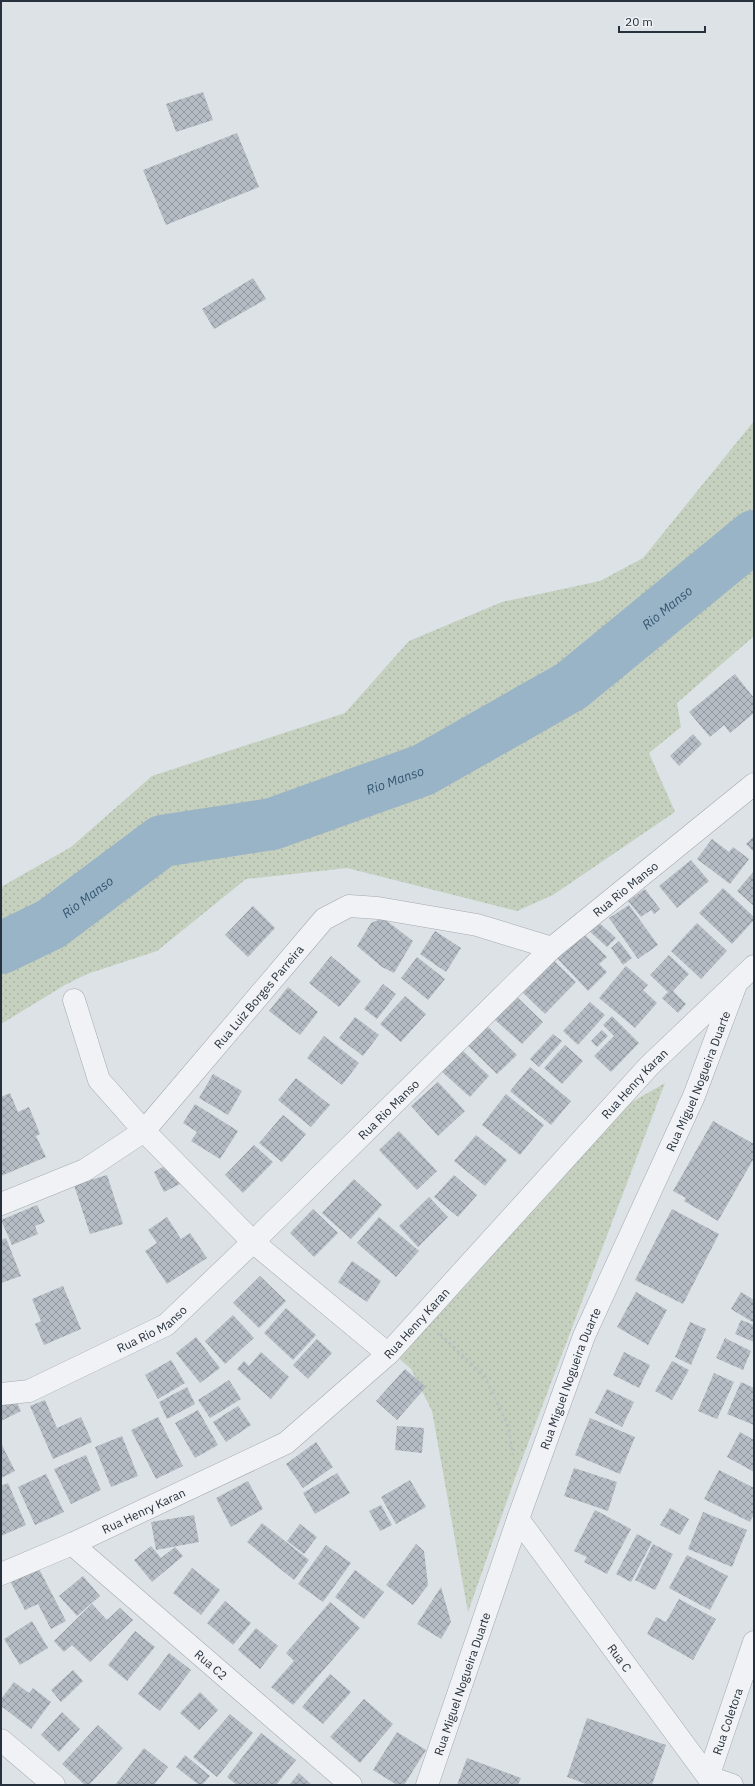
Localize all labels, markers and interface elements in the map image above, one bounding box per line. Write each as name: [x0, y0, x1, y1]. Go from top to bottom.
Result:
scale bar: [619, 8, 705, 34]
text: 20 m: [625, 14, 653, 29]
water label: Rio Manso: [638, 582, 696, 633]
water label: Rio Manso: [364, 762, 426, 798]
street label: Rua Rio Manso: [589, 858, 661, 920]
water label: Rio Manso: [58, 872, 117, 922]
street label: Rua Luiz Borges Parreira: [210, 941, 307, 1051]
street label: Rua Miguel Nogueira Duarte: [662, 1008, 733, 1154]
street label: Rua Henry Karan: [598, 1045, 670, 1121]
street label: Rua Rio Manso: [354, 1076, 422, 1142]
street label: Rua Henry Karan: [380, 1284, 452, 1362]
street label: Rua Rio Manso: [114, 1302, 190, 1355]
street label: Rua Miguel Nogueira Duarte: [536, 1305, 604, 1451]
street label: Rua Henry Karan: [99, 1484, 188, 1536]
street label: Rua Miguel Nogueira Duarte: [430, 1610, 493, 1757]
street label: Rua C: [605, 1640, 636, 1675]
street label: Rua C2: [192, 1646, 231, 1683]
street label: Rua Coletora: [709, 1685, 746, 1756]

